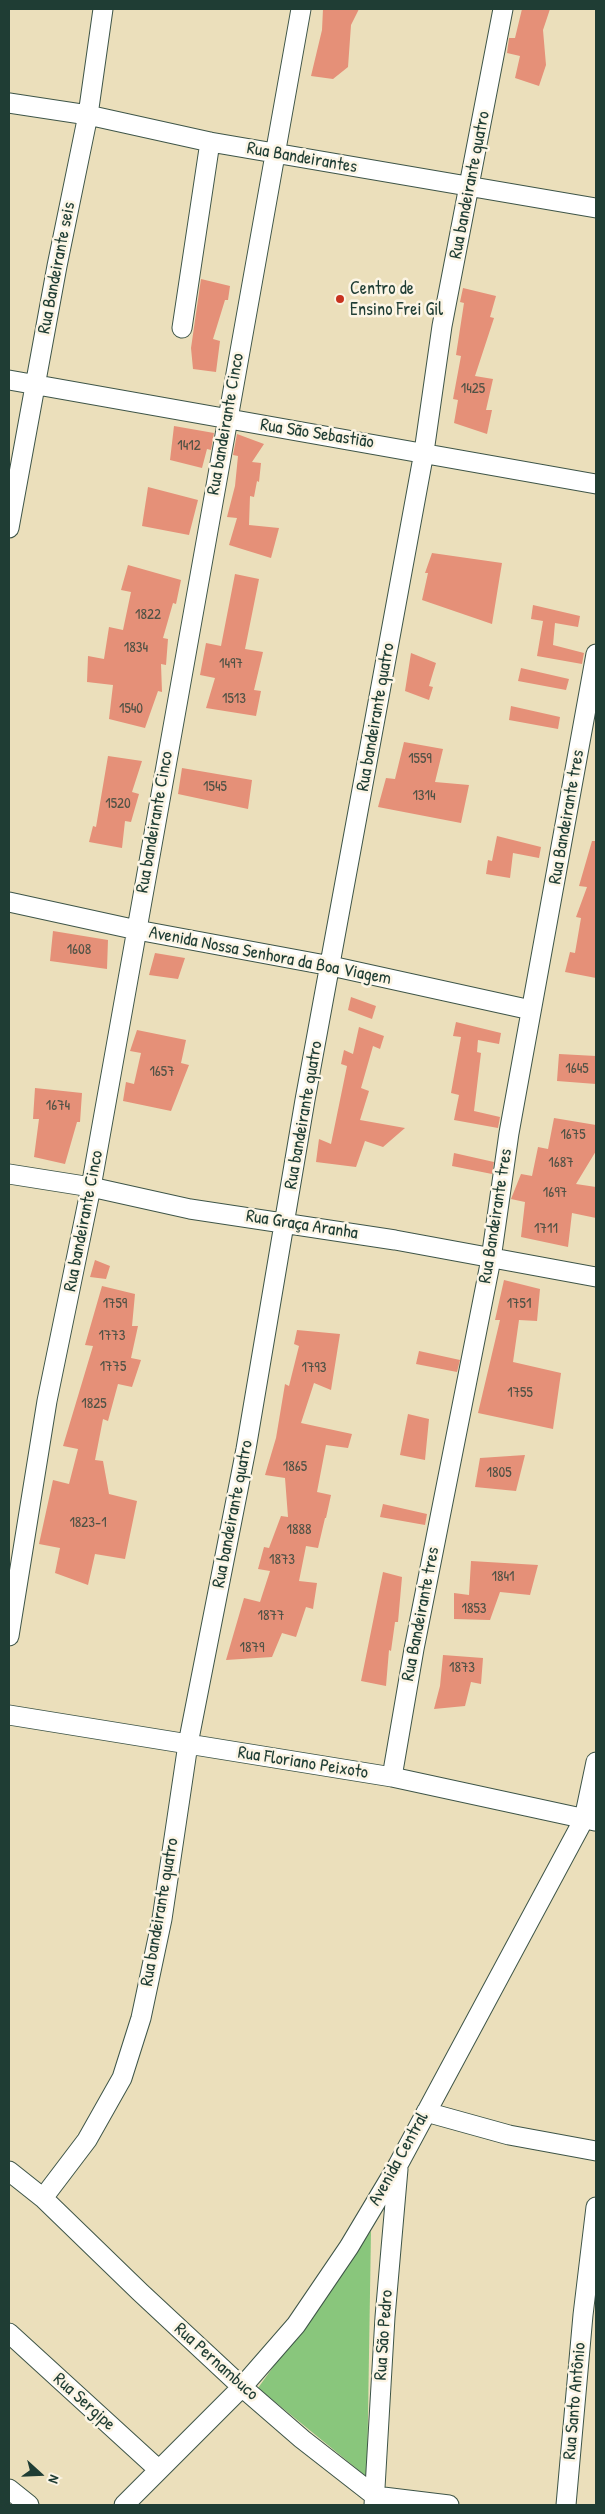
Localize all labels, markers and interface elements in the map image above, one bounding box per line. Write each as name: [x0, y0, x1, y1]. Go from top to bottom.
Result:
street label: Rua bandeirante quatro: [445, 109, 495, 261]
street label: Rua Bandeirantes: [245, 138, 359, 178]
street label: Rua Bandeirante seis: [34, 200, 80, 336]
place label: Centro de Ensino Frei Gil: [350, 278, 443, 320]
marker: Centro de Ensino Frei Gil: [334, 293, 346, 305]
street label: Rua bandeirante Cinco: [203, 352, 249, 496]
house number: 1425: [461, 380, 485, 398]
street label: Rua São Sebastião: [259, 414, 375, 454]
house number: 1412: [177, 437, 201, 455]
house number: 1822: [135, 606, 161, 624]
house number: 1834: [124, 639, 148, 657]
street label: Rua bandeirante quatro: [352, 641, 400, 793]
house number: 1497: [219, 655, 243, 673]
house number: 1513: [222, 690, 246, 708]
house number: 1540: [119, 700, 143, 718]
street label: Rua Bandeirante tres: [545, 748, 589, 886]
street label: Rua bandeirante Cinco: [132, 750, 178, 894]
house number: 1559: [408, 750, 432, 768]
house number: 1545: [203, 778, 227, 796]
house number: 1314: [412, 787, 436, 805]
house number: 1520: [105, 795, 131, 813]
street label: Avenida Nossa Senhora da Boa Viagem: [147, 922, 393, 990]
house number: 1608: [67, 941, 91, 959]
street label: Rua bandeirante quatro: [280, 1039, 328, 1191]
house number: 1645: [565, 1060, 589, 1078]
house number: 1657: [149, 1063, 175, 1081]
house number: 1674: [46, 1097, 70, 1115]
house number: 1675: [560, 1126, 586, 1144]
street label: Rua Bandeirante tres: [475, 1147, 517, 1285]
street label: Rua bandeirante Cinco: [60, 1149, 108, 1293]
house number: 1687: [548, 1154, 574, 1172]
house number: 1697: [543, 1184, 567, 1202]
street label: Rua Graça Aranha: [245, 1206, 359, 1244]
house number: 1711: [534, 1220, 558, 1238]
house number: 1759: [103, 1295, 127, 1313]
house number: 1751: [507, 1295, 531, 1313]
house number: 1773: [98, 1327, 126, 1345]
house number: 1775: [100, 1358, 126, 1376]
house number: 1793: [301, 1359, 327, 1377]
house number: 1755: [507, 1384, 533, 1402]
house number: 1825: [81, 1395, 107, 1413]
street label: Rua bandeirante quatro: [208, 1438, 258, 1590]
house number: 1865: [283, 1458, 307, 1476]
house number: 1805: [486, 1464, 512, 1482]
house number: 1823-1: [69, 1514, 107, 1532]
house number: 1888: [287, 1521, 311, 1539]
street label: Rua Bandeirante tres: [397, 1545, 445, 1683]
house number: 1873: [269, 1551, 295, 1569]
house number: 1841: [491, 1568, 515, 1586]
house number: 1853: [461, 1600, 487, 1618]
house number: 1877: [258, 1607, 284, 1625]
house number: 1879: [240, 1639, 264, 1657]
house number: 1873: [449, 1659, 475, 1677]
street label: Rua Floriano Peixoto: [236, 1742, 370, 1784]
street label: Rua bandeirante quatro: [136, 1836, 184, 1988]
street label: Avenida Central: [364, 2108, 434, 2210]
street label: Rua São Pedro: [370, 2289, 398, 2381]
street label: Rua Pernambuco: [170, 2319, 262, 2405]
street label: Rua Santo Antônio: [559, 2342, 591, 2460]
street label: Rua Sergipe: [49, 2369, 119, 2435]
north arrow: [15, 2449, 65, 2499]
text: N: [44, 2473, 65, 2486]

